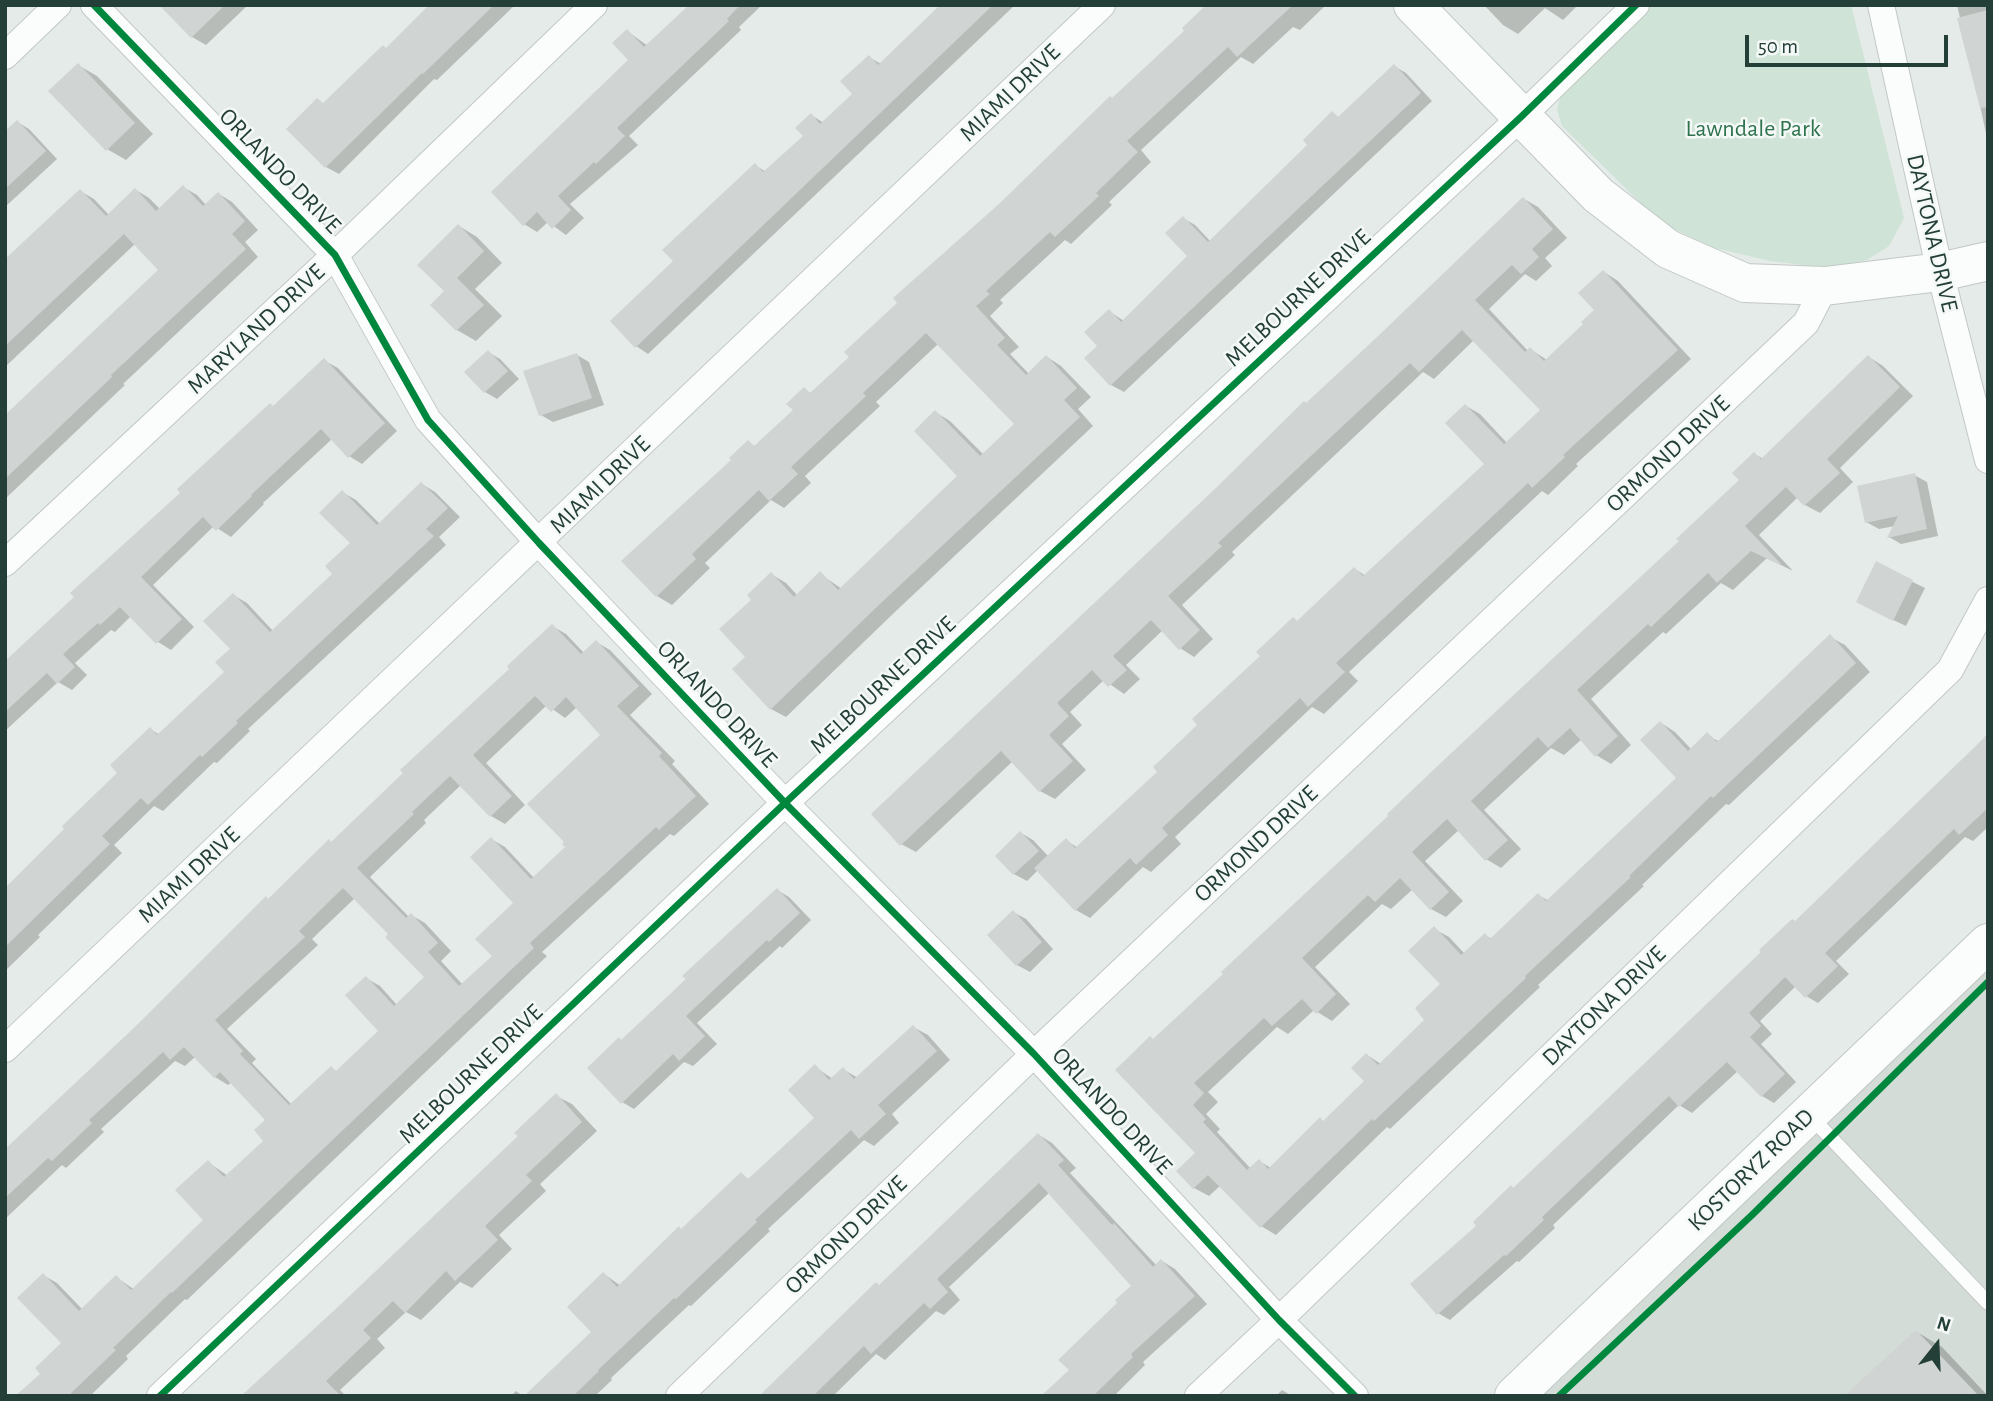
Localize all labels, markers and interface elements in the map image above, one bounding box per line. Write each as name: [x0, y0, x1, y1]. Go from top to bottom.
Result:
scale bar: [1748, 21, 1951, 65]
text: 50 m: [1758, 36, 1798, 57]
street label: MIAMI DRIVE: [954, 38, 1066, 148]
street label: ORLANDO DRIVE: [213, 102, 347, 240]
park label: Lawndale Park: [1685, 115, 1821, 143]
street label: DAYTONA DRIVE: [1900, 151, 1964, 315]
street label: MELBOURNE DRIVE: [1219, 223, 1377, 373]
street label: MARYLAND DRIVE: [181, 258, 331, 400]
street label: ORMOND DRIVE: [1600, 389, 1736, 519]
street label: MIAMI DRIVE: [544, 430, 656, 540]
street label: MELBOURNE DRIVE: [804, 610, 962, 760]
street label: ORLANDO DRIVE: [651, 634, 783, 774]
street label: ORMOND DRIVE: [1188, 779, 1324, 909]
street label: MIAMI DRIVE: [132, 821, 246, 929]
street label: DAYTONA DRIVE: [1536, 940, 1672, 1072]
street label: MELBOURNE DRIVE: [393, 998, 549, 1150]
street label: ORLANDO DRIVE: [1046, 1041, 1178, 1181]
street label: KOSTORYZ ROAD: [1682, 1103, 1820, 1237]
street label: ORMOND DRIVE: [779, 1170, 913, 1300]
north arrow: [1902, 1310, 1972, 1380]
text: N: [1934, 1313, 1953, 1336]

